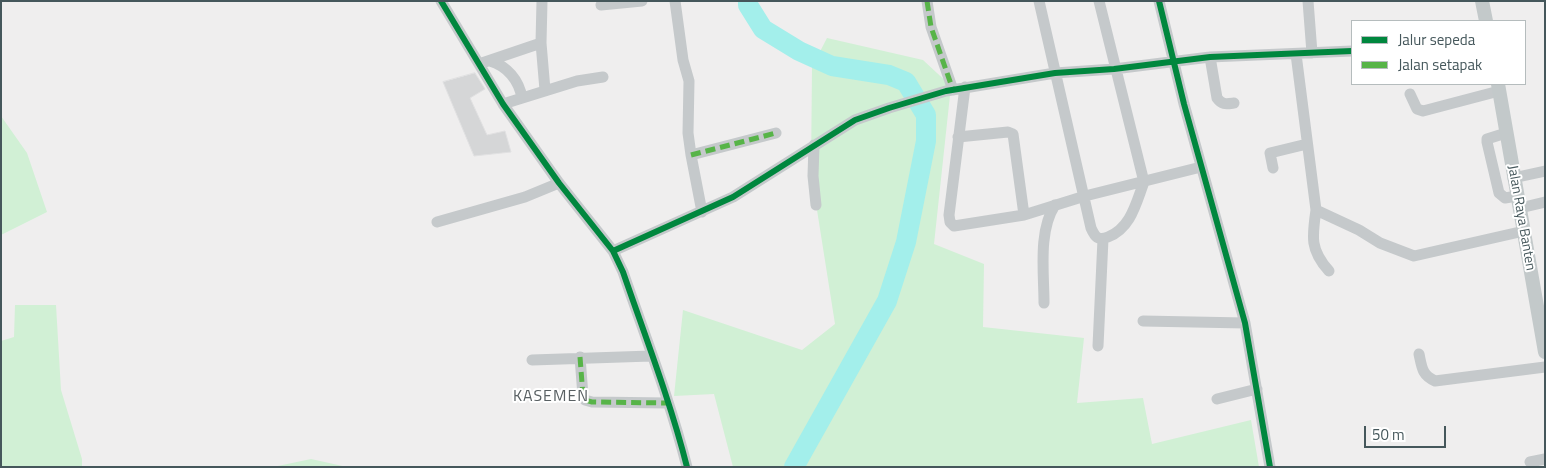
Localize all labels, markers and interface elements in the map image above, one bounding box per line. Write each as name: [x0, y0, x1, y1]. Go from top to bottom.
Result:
legend: [1351, 20, 1526, 85]
text: Jalur sepeda: [1398, 28, 1475, 51]
text: Jalan setapak: [1398, 53, 1482, 76]
street label: Jalan Raya Banten: [1503, 164, 1539, 272]
district label: KASEMEN: [512, 387, 590, 407]
scale bar: [1366, 416, 1448, 448]
text: 50 m: [1372, 423, 1405, 446]

